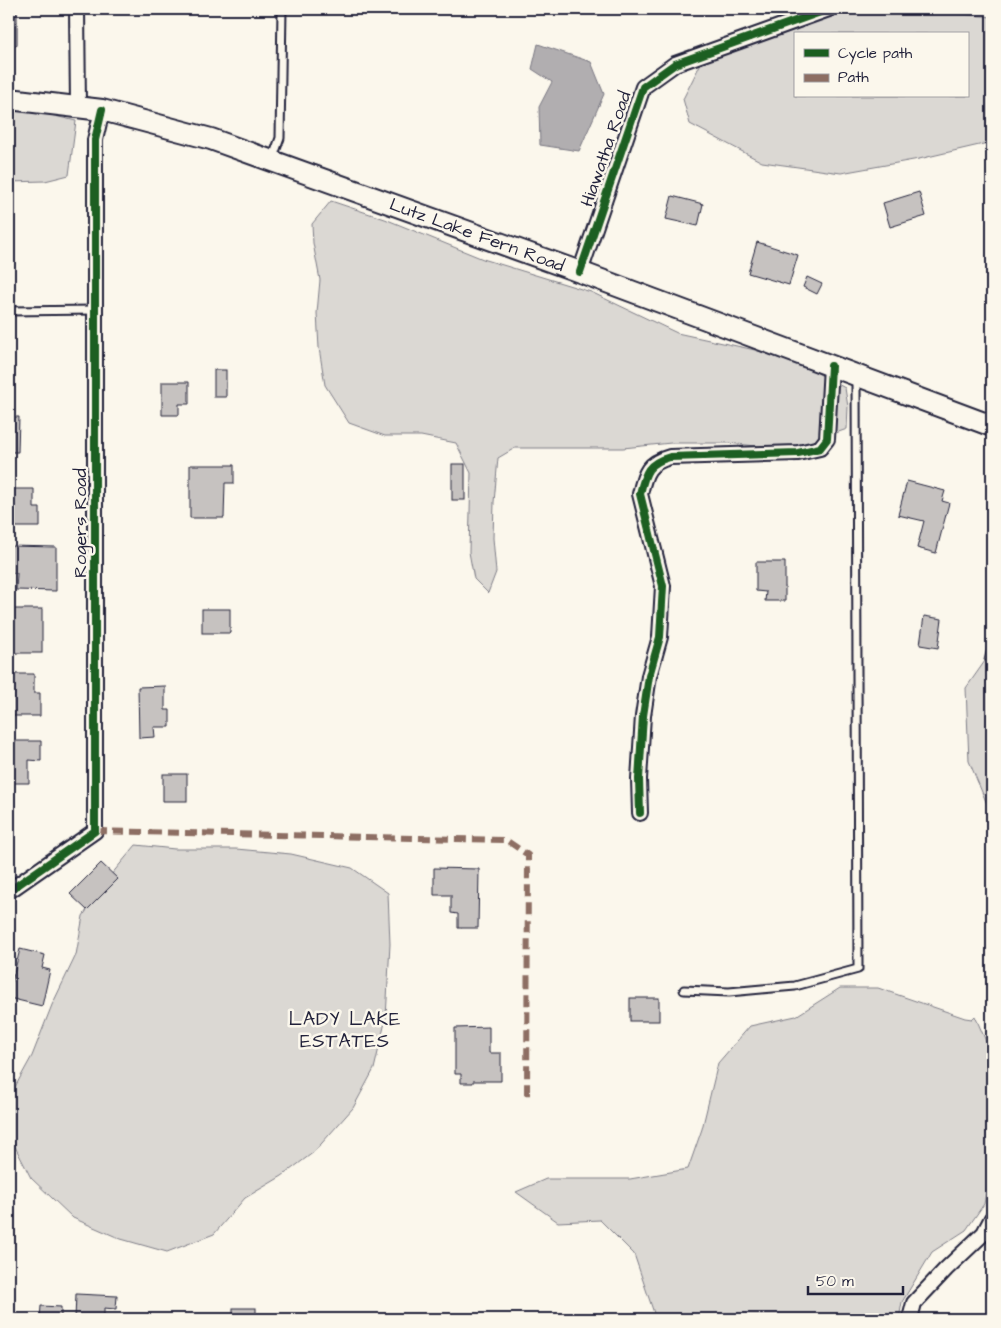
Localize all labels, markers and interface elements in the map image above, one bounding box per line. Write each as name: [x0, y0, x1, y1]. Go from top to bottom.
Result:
legend: [794, 32, 968, 98]
text: Cycle path: [838, 43, 913, 65]
text: Path: [838, 67, 869, 88]
street label: Hiawatha Road: [575, 88, 637, 210]
street label: Lutz Lake Fern Road: [386, 192, 568, 278]
street label: Rogers Road: [68, 468, 94, 578]
district label: LADY LAKE ESTATES: [289, 1006, 401, 1055]
scale bar: [808, 1263, 904, 1295]
text: 50 m: [816, 1271, 854, 1292]

